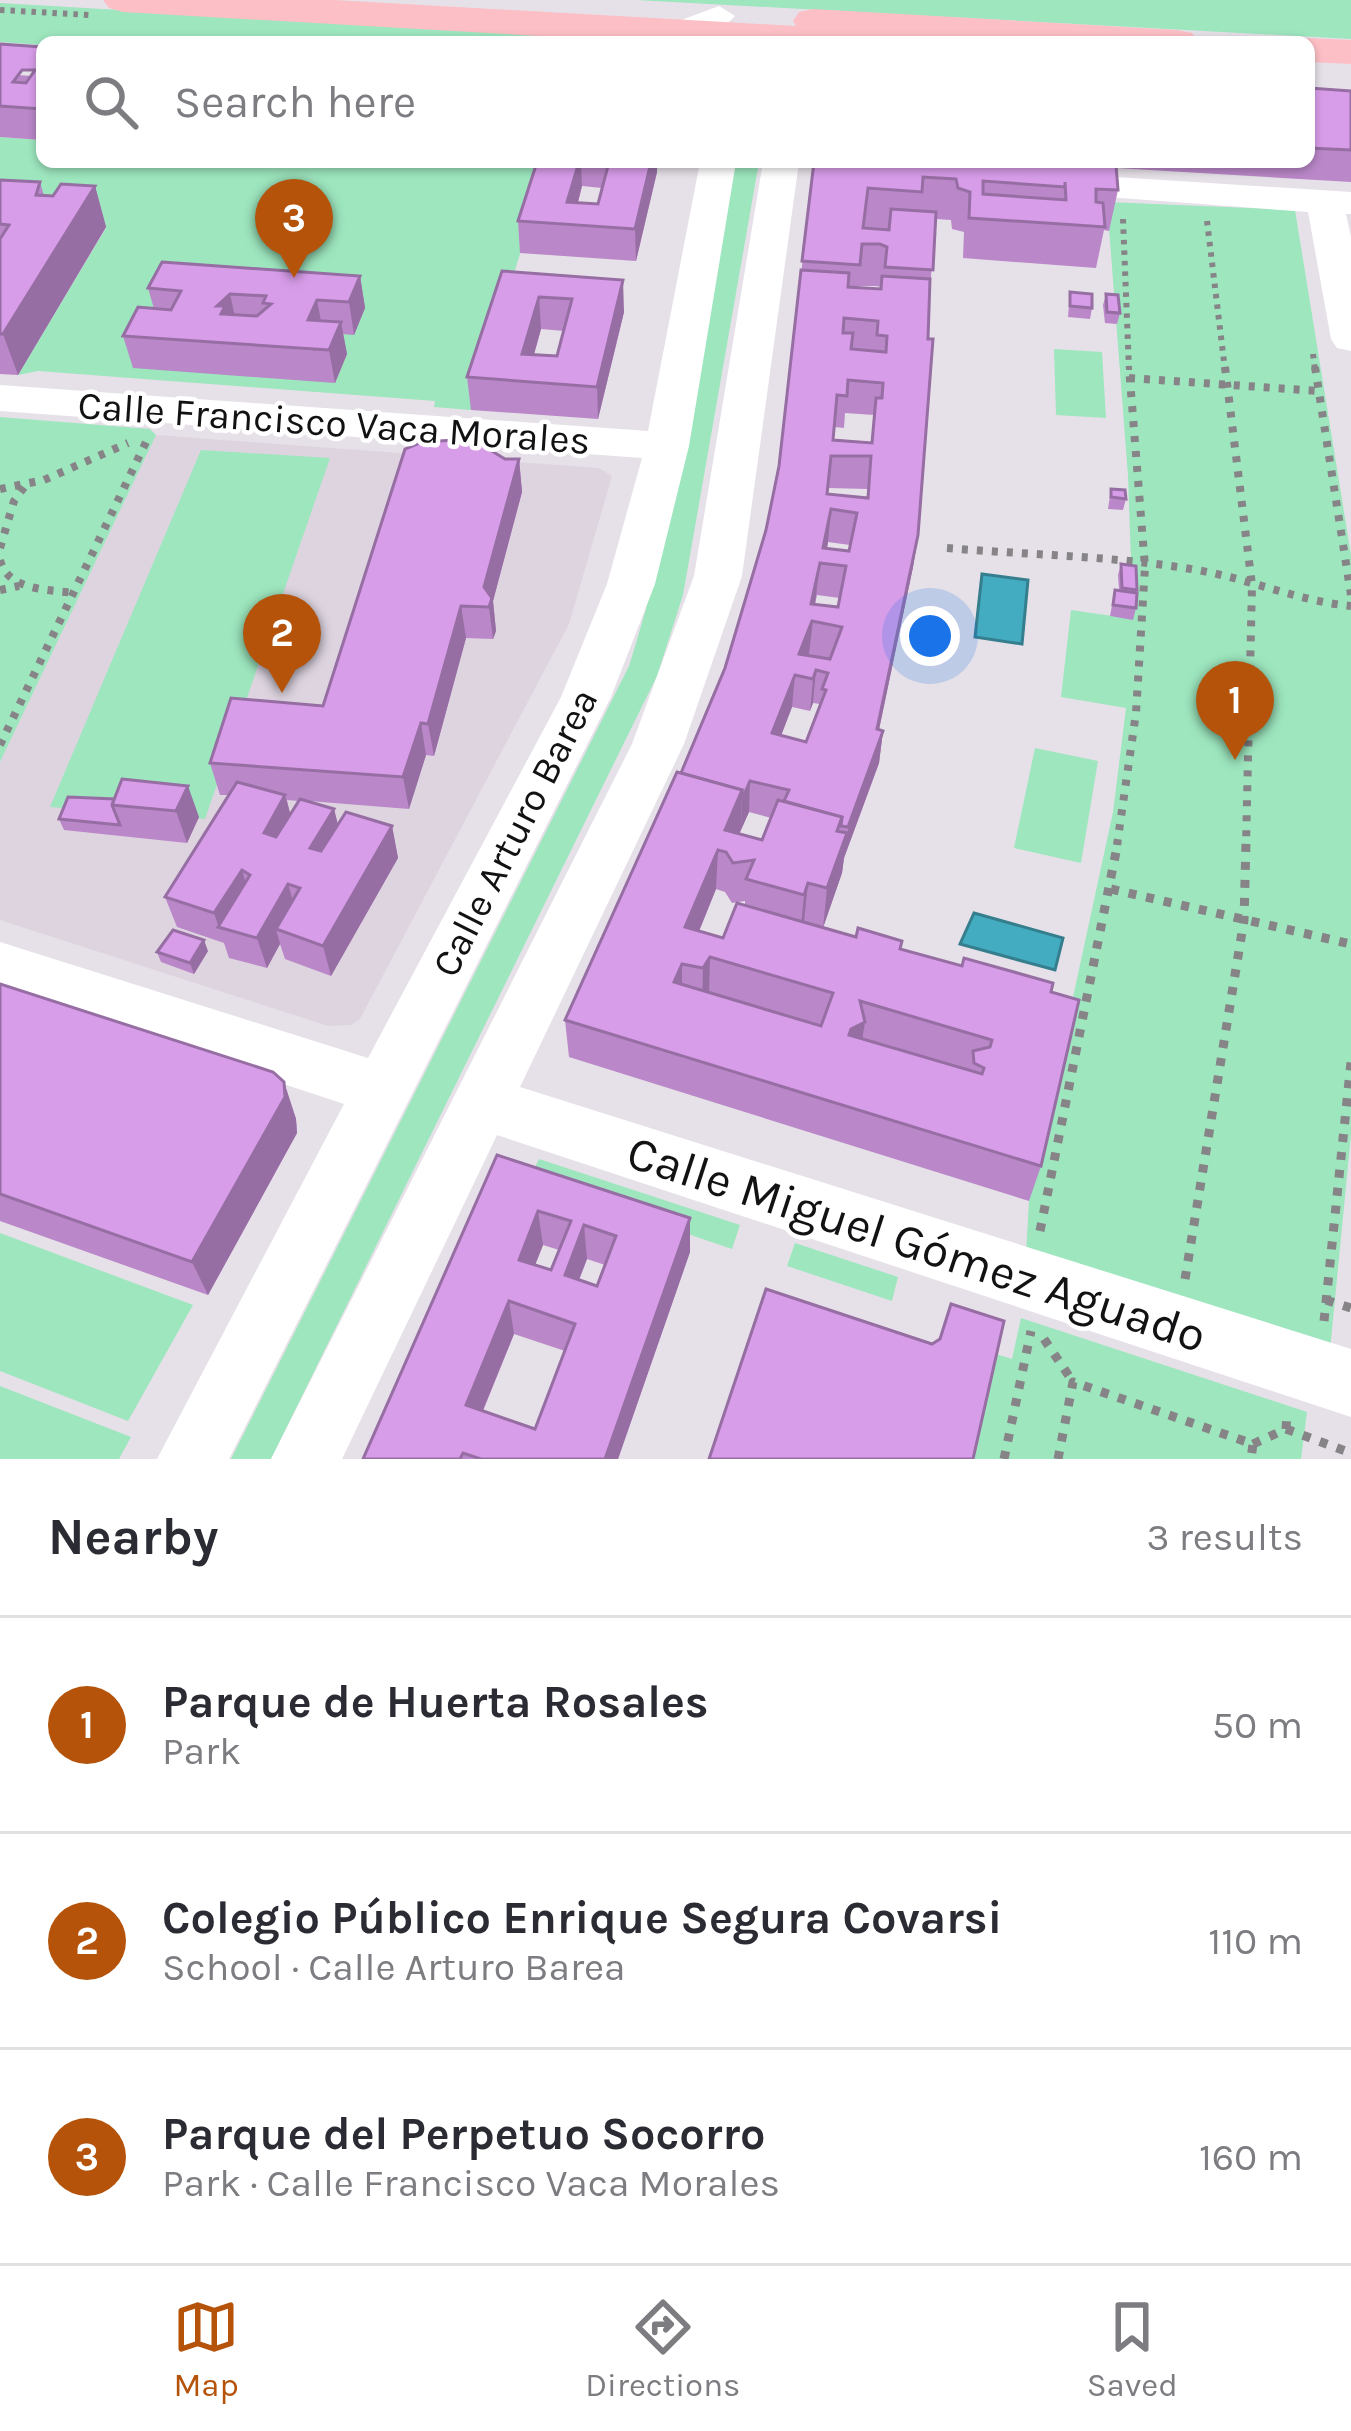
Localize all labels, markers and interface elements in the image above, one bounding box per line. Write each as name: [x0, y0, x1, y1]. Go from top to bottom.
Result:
search box: [36, 36, 1315, 168]
icon: search: [78, 69, 144, 135]
text: Search here: [174, 76, 416, 128]
pin: 3: [255, 179, 333, 278]
street label: Calle Francisco Vaca Morales: [76, 382, 592, 464]
pin: 2: [243, 594, 321, 693]
your location: [900, 606, 960, 666]
pin: 1: [1196, 661, 1274, 760]
street label: Calle Arturo Barea: [422, 681, 607, 984]
street label: Calle Miguel Gómez Aguado: [620, 1124, 1213, 1365]
text: Nearby: [48, 1507, 218, 1567]
text: 3 results: [1146, 1514, 1303, 1560]
text: Parque de Huerta Rosales: [162, 1676, 709, 1728]
text: 1: [80, 1702, 94, 1748]
text: 50 m: [1212, 1702, 1303, 1748]
text: Park: [162, 1728, 241, 1774]
text: Colegio Público Enrique Segura Covarsi: [162, 1892, 1002, 1944]
text: 2: [75, 1918, 99, 1964]
text: 110 m: [1208, 1918, 1303, 1964]
text: School · Calle Arturo Barea: [162, 1944, 626, 1990]
text: Parque del Perpetuo Socorro: [162, 2108, 766, 2160]
text: 3: [75, 2134, 99, 2180]
text: 160 m: [1199, 2134, 1303, 2180]
text: Park · Calle Francisco Vaca Morales: [162, 2160, 780, 2206]
tab: Map: [173, 2294, 239, 2404]
tab: Directions: [585, 2294, 740, 2404]
tab: Saved: [1087, 2294, 1178, 2404]

